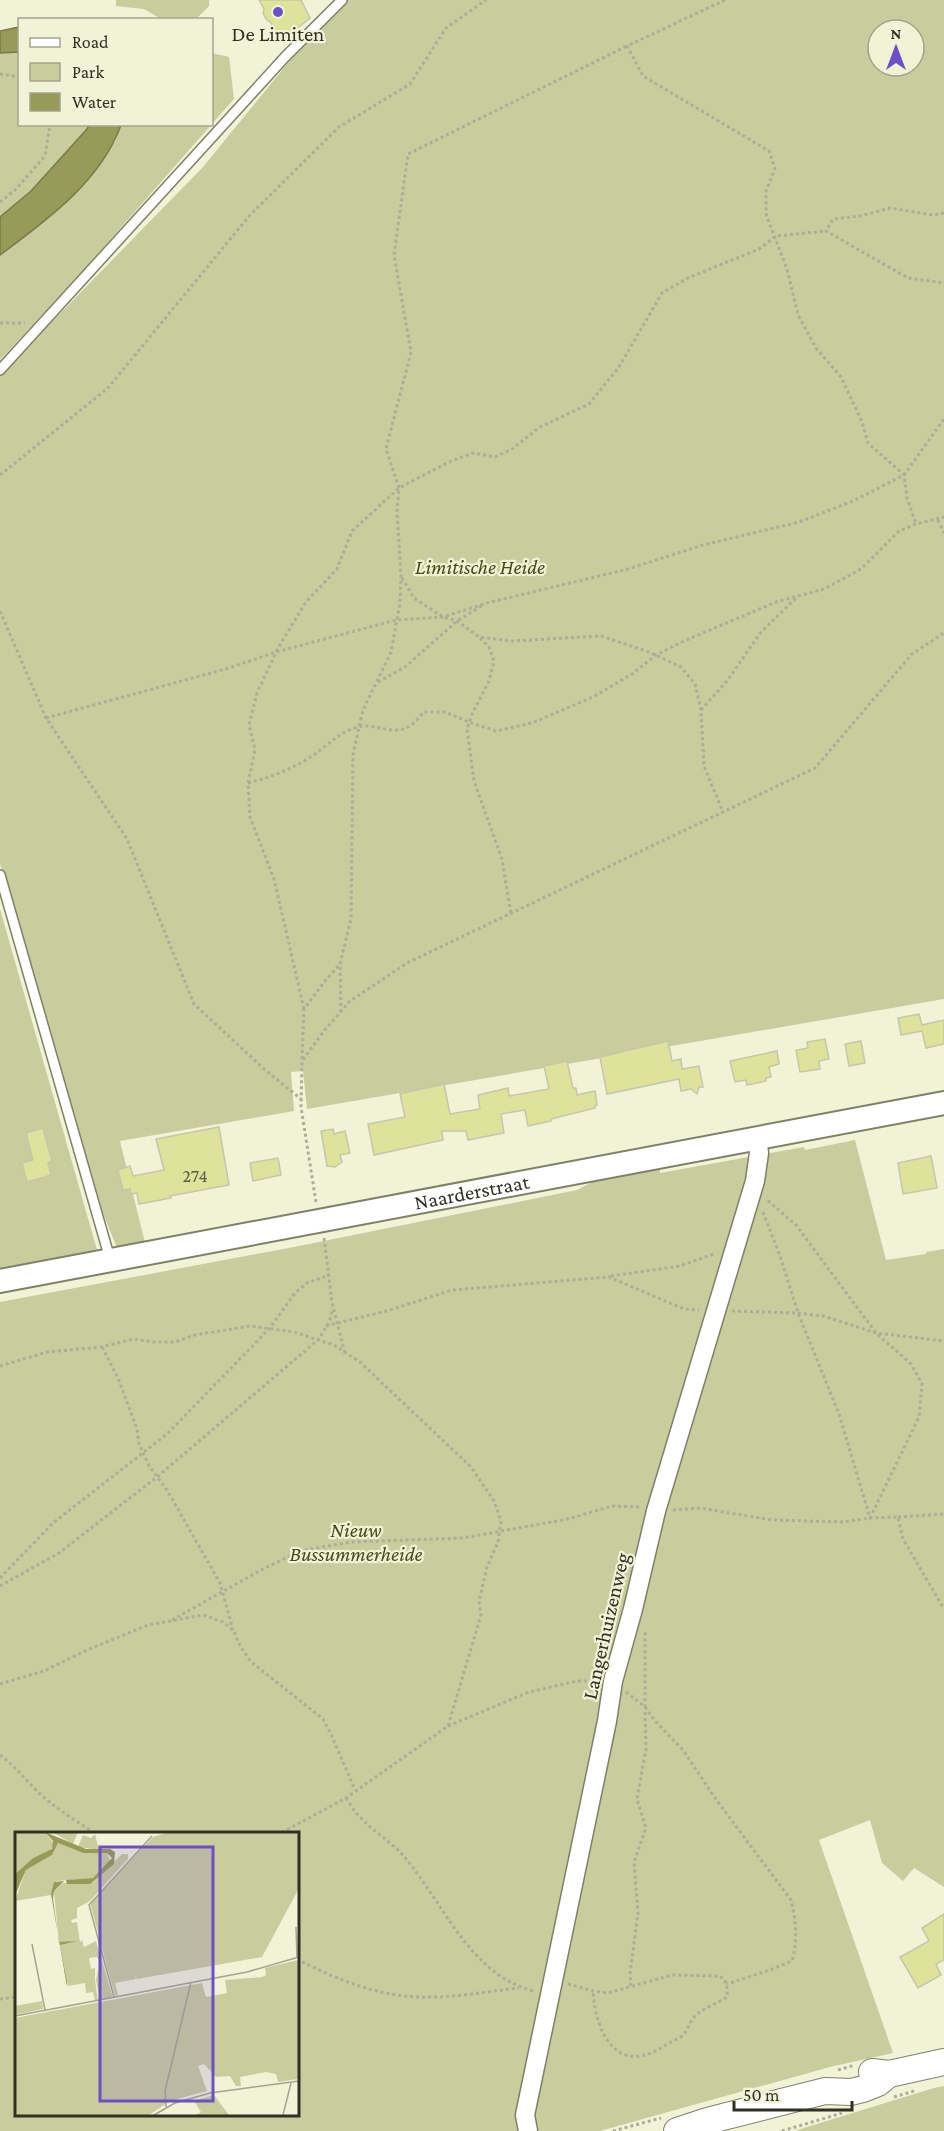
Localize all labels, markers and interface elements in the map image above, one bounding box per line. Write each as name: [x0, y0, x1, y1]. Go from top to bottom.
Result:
marker: De Limiten: [271, 5, 285, 19]
legend: [18, 18, 213, 126]
north arrow: [866, 18, 926, 78]
place label: De Limiten: [232, 22, 324, 46]
text: N: [891, 25, 902, 42]
text: Road: [72, 32, 109, 52]
text: Park: [72, 62, 104, 82]
text: Water: [72, 92, 117, 112]
park label: Limitische Heide: [415, 555, 545, 579]
house number: 274: [182, 1166, 208, 1186]
street label: Naarderstraat: [412, 1169, 532, 1215]
park label: Nieuw Bussummerheide: [290, 1518, 423, 1566]
street label: Langerhuizenweg: [577, 1550, 635, 1702]
inset map: [15, 1832, 298, 2116]
scale bar: [734, 2074, 852, 2112]
text: 50 m: [743, 2085, 780, 2105]

